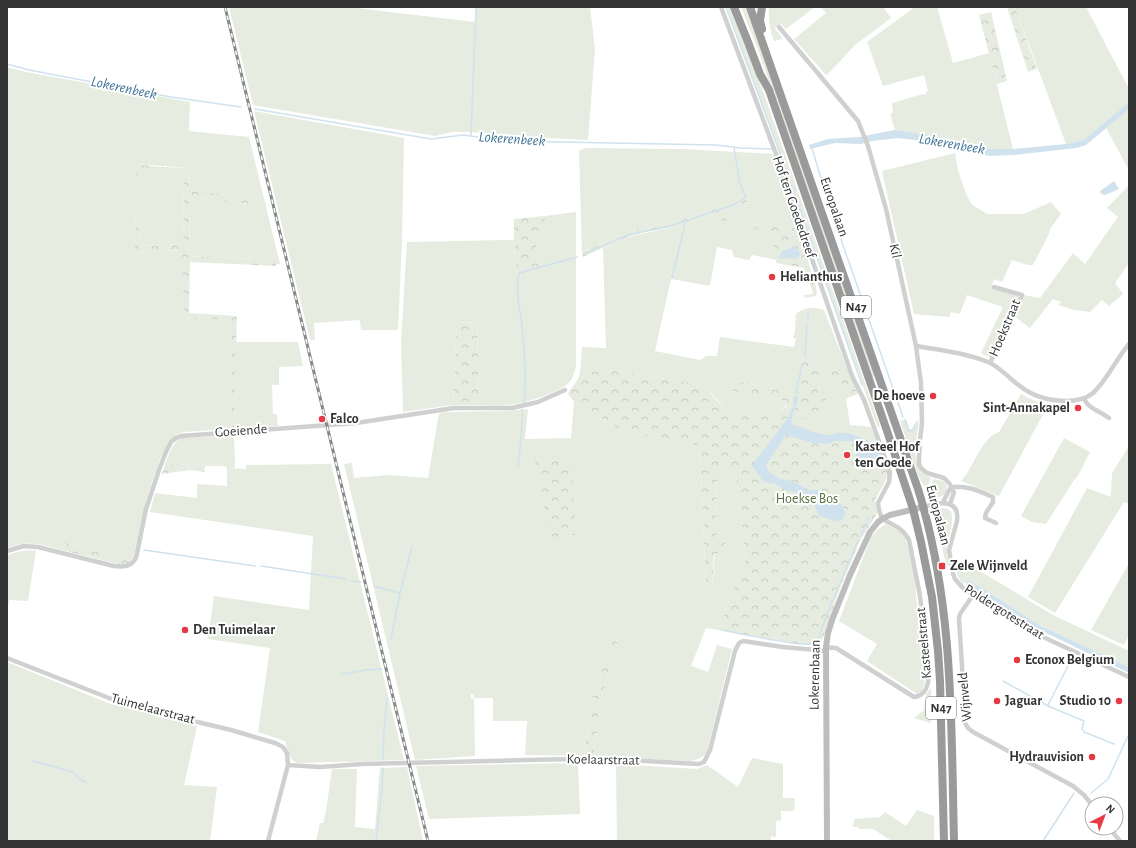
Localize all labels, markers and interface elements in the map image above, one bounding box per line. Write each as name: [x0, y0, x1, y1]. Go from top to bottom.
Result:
water label: Lokerenbeek: [90, 74, 158, 102]
water label: Lokerenbeek: [478, 129, 546, 149]
water label: Lokerenbeek: [918, 131, 986, 157]
street label: Hof ten Goededreef: [770, 154, 818, 260]
street label: Europalaan: [817, 175, 851, 239]
street label: Kil: [887, 242, 903, 260]
place label: Helianthus: [780, 270, 842, 284]
marker: Helianthus: [767, 272, 777, 282]
road number: N47: [841, 296, 871, 318]
street label: Hoekstraat: [987, 297, 1023, 359]
place label: De hoeve: [874, 389, 925, 403]
marker: De hoeve: [928, 391, 938, 401]
place label: Sint-Annakapel: [983, 401, 1070, 415]
marker: Sint-Annakapel: [1073, 403, 1083, 413]
place label: Falco: [330, 412, 359, 426]
marker: Falco: [317, 414, 327, 424]
street label: Goeiende: [214, 422, 268, 440]
place label: Kasteel Hof ten Goede: [855, 440, 921, 470]
marker: Kasteel Hof ten Goede: [842, 450, 852, 460]
street label: Europalaan: [923, 483, 953, 547]
park label: Hoekse Bos: [776, 492, 838, 506]
place label: Zele Wijnveld: [950, 559, 1028, 573]
marker: Zele Wijnveld: [937, 561, 947, 571]
street label: Poldergotestraat: [962, 582, 1047, 642]
street label: Kasteelstraat: [914, 606, 934, 679]
place label: Den Tuimelaar: [193, 623, 275, 637]
marker: Den Tuimelaar: [180, 625, 190, 635]
street label: Lokerenbaan: [807, 640, 823, 710]
place label: Econox Belgium: [1025, 653, 1114, 667]
marker: Econox Belgium: [1012, 655, 1022, 665]
street label: Wijnveld: [956, 672, 974, 722]
street label: Tuimelaarstraat: [110, 691, 197, 727]
place label: Jaguar: [1005, 694, 1042, 708]
place label: Studio 10: [1060, 694, 1111, 708]
marker: Jaguar: [992, 696, 1002, 706]
marker: Studio 10: [1114, 696, 1124, 706]
road number: N47: [926, 697, 956, 719]
place label: Hydrauvision: [1009, 750, 1084, 764]
street label: Koelaarstraat: [566, 752, 640, 768]
marker: Hydrauvision: [1087, 752, 1097, 762]
north arrow: [1084, 796, 1124, 836]
text: N: [1104, 802, 1117, 816]

